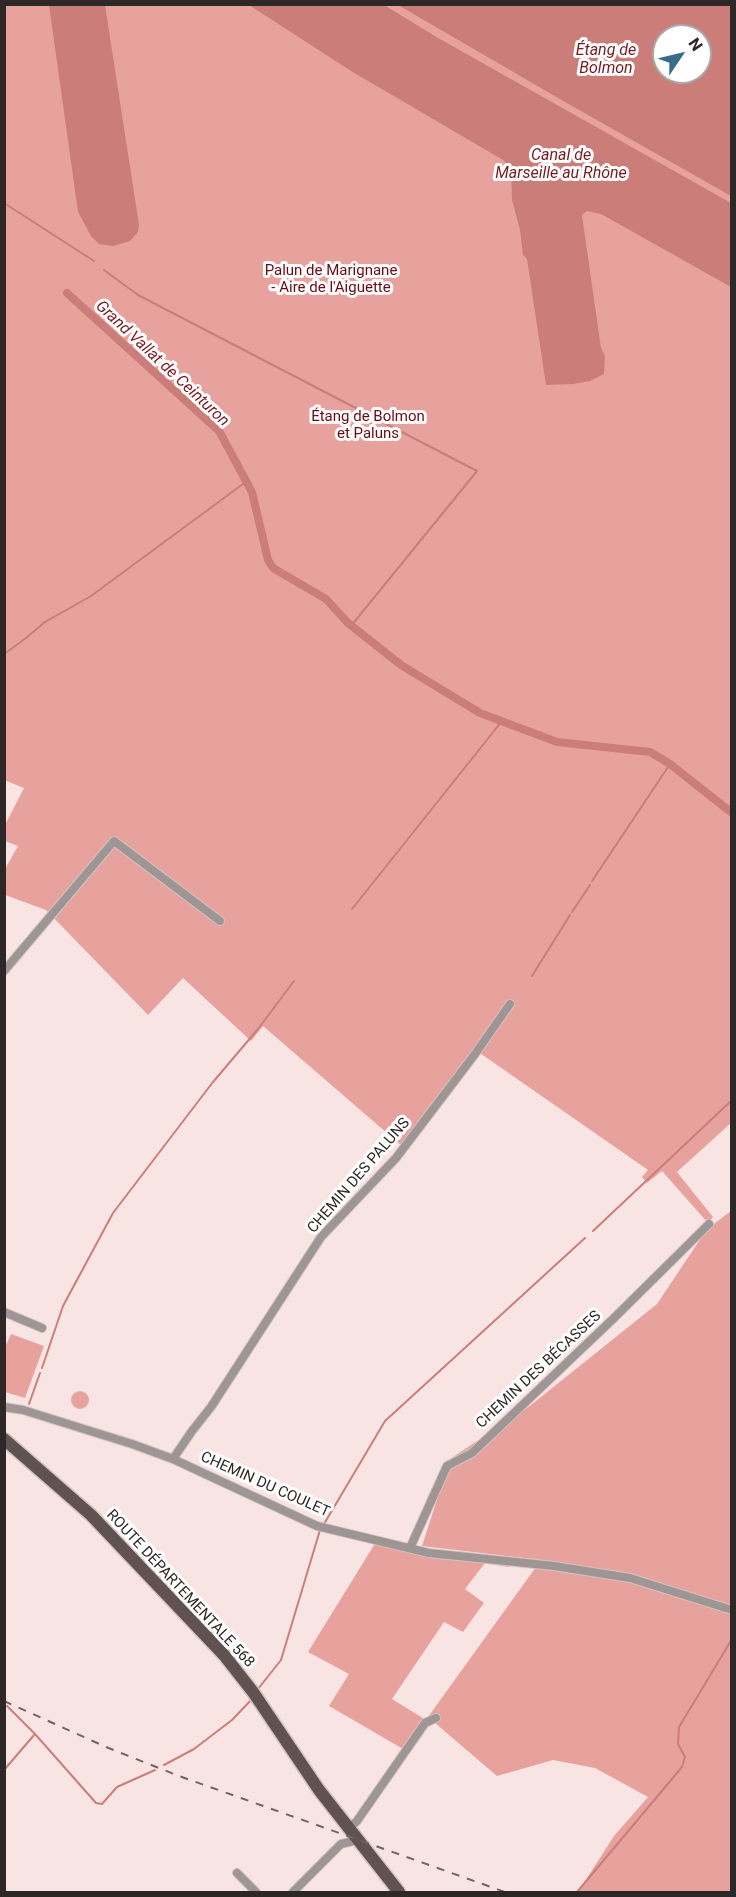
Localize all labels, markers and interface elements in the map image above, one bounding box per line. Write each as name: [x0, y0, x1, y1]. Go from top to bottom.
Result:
north arrow: [652, 24, 712, 84]
text: N: [684, 34, 707, 55]
water label: Étang de Bolmon: [576, 41, 636, 79]
water label: Canal de Marseille au Rhône: [495, 146, 627, 184]
park label: Palun de Marignane - Aire de l'Aiguette: [265, 262, 397, 297]
water label: Grand Vallat de Ceinturon: [91, 297, 233, 431]
park label: Étang de Bolmon et Paluns: [311, 408, 425, 443]
street label: CHEMIN DES PALUNS: [304, 1115, 414, 1237]
street label: CHEMIN DES BÉCASSES: [473, 1307, 605, 1433]
street label: CHEMIN DU COULET: [198, 1448, 332, 1522]
street label: ROUTE DÉPARTEMENTALE 568: [102, 1506, 258, 1672]

